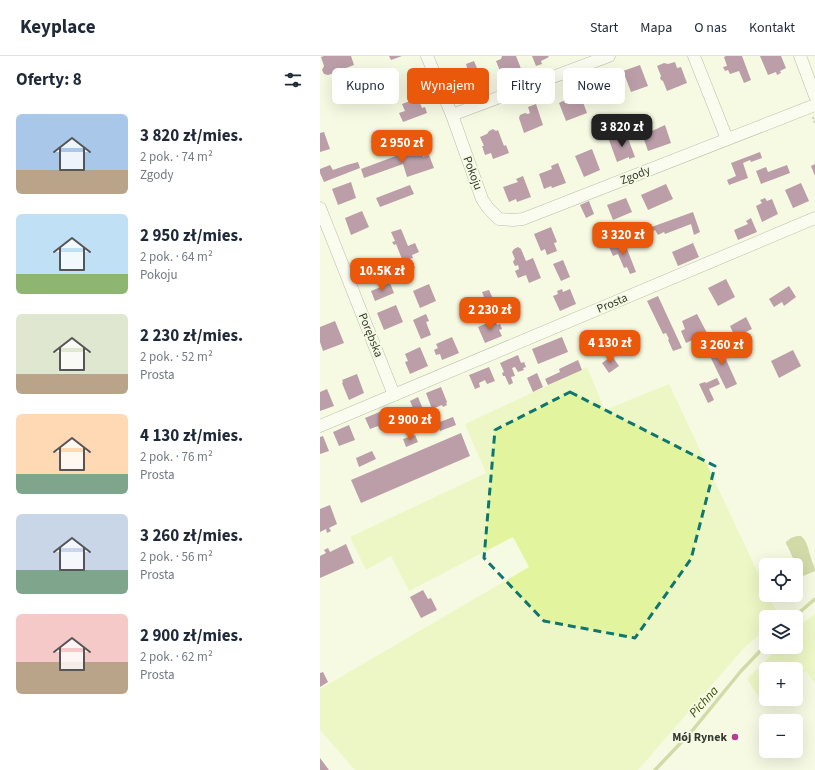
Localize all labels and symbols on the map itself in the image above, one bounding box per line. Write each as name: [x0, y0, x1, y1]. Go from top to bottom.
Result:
pin: 3 820 zł: [581, 114, 663, 148]
pin: 2 950 zł: [361, 130, 443, 164]
street label: Pokoju: [459, 154, 486, 192]
street label: Zgody: [618, 162, 653, 189]
pin: 3 320 zł: [582, 222, 664, 256]
pin: 10.5K zł: [341, 258, 423, 292]
street label: Prosta: [594, 289, 630, 318]
pin: 2 230 zł: [449, 297, 531, 331]
street label: Porębska: [354, 310, 387, 360]
pin: 4 130 zł: [569, 330, 651, 364]
pin: 3 260 zł: [681, 332, 763, 366]
pin: 2 900 zł: [369, 407, 451, 441]
water label: Pichna: [685, 682, 723, 721]
place label: Mój Rynek: [672, 729, 727, 746]
marker: Mój Rynek: [730, 732, 740, 742]

